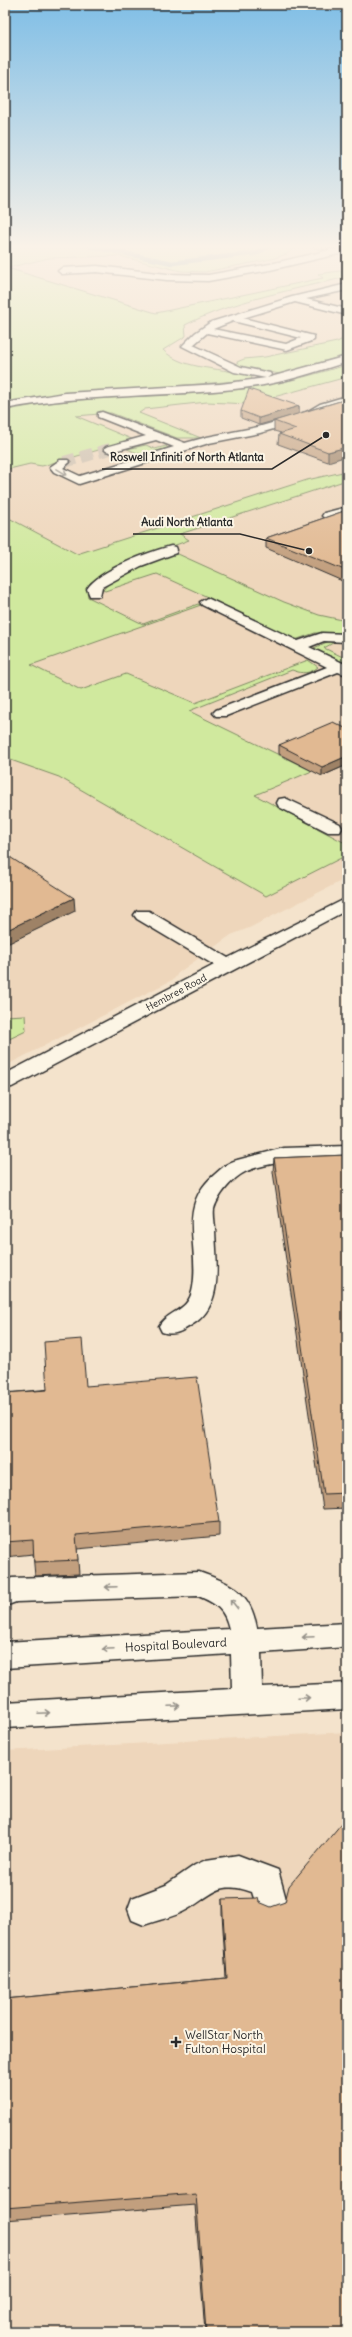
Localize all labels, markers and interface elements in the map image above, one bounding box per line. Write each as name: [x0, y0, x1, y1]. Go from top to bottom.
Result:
callout: Roswell Infiniti of North Atlanta: [102, 446, 272, 469]
text: Roswell Infiniti of North Atlanta: [110, 450, 265, 464]
one-way arrow: [56, 468, 68, 476]
callout: Audi North Atlanta: [133, 511, 240, 534]
text: Audi North Atlanta: [141, 515, 233, 529]
street label: Hembree Road: [144, 971, 209, 1014]
one-way arrow: [105, 1583, 118, 1591]
one-way arrow: [230, 1599, 238, 1610]
street label: Hospital Boulevard: [125, 1634, 227, 1655]
one-way arrow: [302, 1634, 315, 1641]
one-way arrow: [102, 1645, 115, 1653]
one-way arrow: [297, 1695, 310, 1702]
one-way arrow: [167, 1702, 180, 1709]
one-way arrow: [37, 1709, 50, 1716]
place label: WellStar North Fulton Hospital: [185, 2027, 266, 2056]
marker: WellStar North Fulton Hospital: [170, 2036, 182, 2048]

